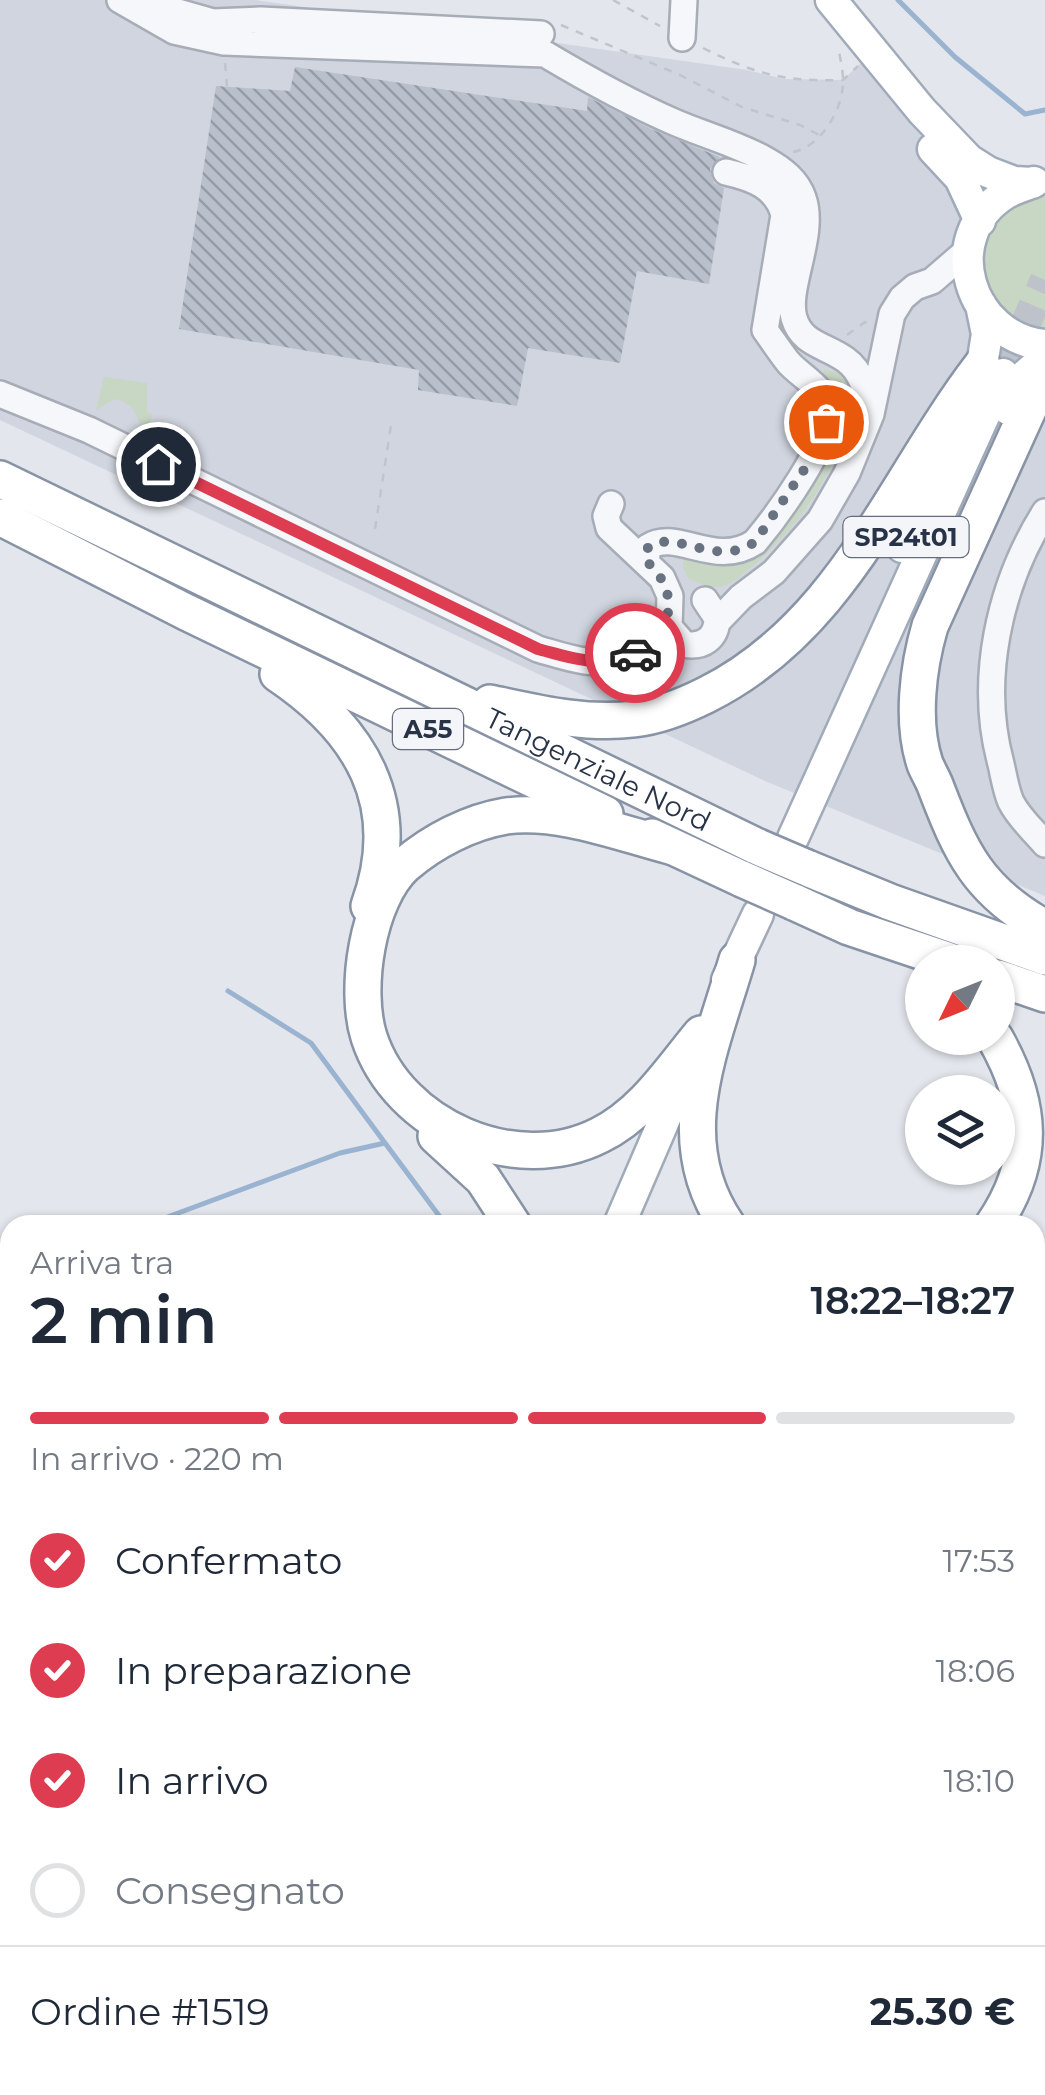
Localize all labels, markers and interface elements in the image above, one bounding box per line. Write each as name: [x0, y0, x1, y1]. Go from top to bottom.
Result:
pin: [784, 380, 869, 465]
icon: bag: [799, 395, 854, 450]
pin: [116, 422, 201, 507]
icon: home: [131, 437, 186, 492]
road number: SP24t01: [844, 517, 968, 557]
courier: [585, 603, 685, 703]
icon: car: [608, 626, 663, 681]
street label: Tangenziale Nord: [480, 700, 716, 838]
road number: A55: [393, 709, 463, 749]
north arrow: [905, 945, 1015, 1055]
map controls: [905, 945, 1015, 1185]
button: layers: [905, 1075, 1015, 1185]
text: Arriva tra: [30, 1243, 174, 1282]
text: 18:22–18:27: [810, 1277, 1015, 1324]
text: 2 min: [30, 1280, 218, 1359]
text: In arrivo · 220 m: [30, 1439, 284, 1478]
icon: check: [30, 1533, 85, 1588]
text: Confermato: [115, 1537, 342, 1584]
text: 17:53: [942, 1541, 1015, 1580]
icon: check: [30, 1643, 85, 1698]
text: In preparazione: [115, 1647, 412, 1694]
text: 18:06: [936, 1651, 1015, 1690]
icon: check: [30, 1753, 85, 1808]
text: In arrivo: [115, 1757, 269, 1804]
text: 18:10: [944, 1761, 1015, 1800]
text: Consegnato: [115, 1867, 345, 1914]
text: Ordine #1519: [30, 1988, 270, 2035]
text: 25.30 €: [870, 1988, 1015, 2035]

